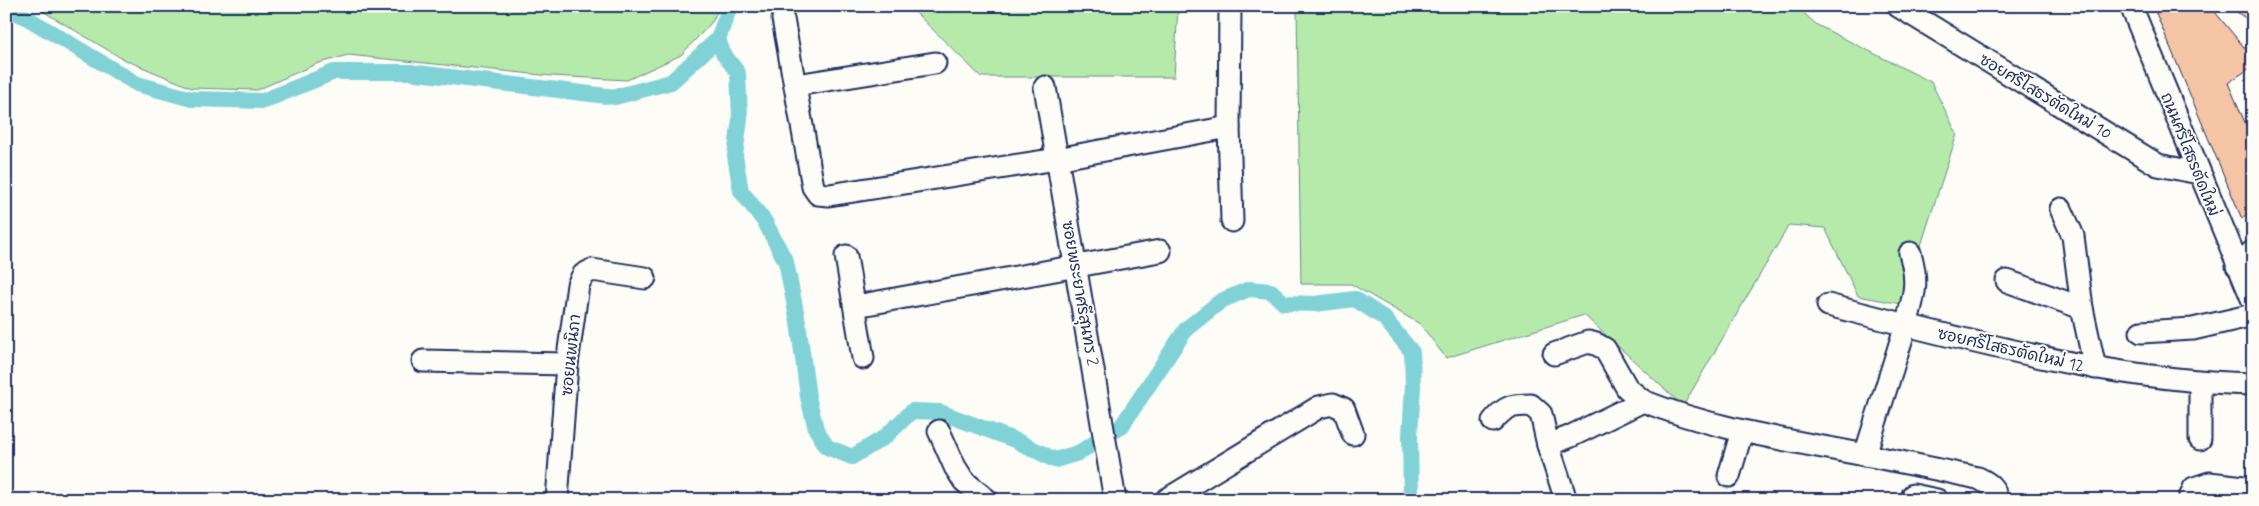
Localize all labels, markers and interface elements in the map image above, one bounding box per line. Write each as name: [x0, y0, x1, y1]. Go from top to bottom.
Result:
street label: ซอยศรีโสธรตัดใหม่ 10: [1975, 48, 2116, 145]
street label: ถนนศรีโสธรตัดใหม่: [2155, 89, 2226, 220]
street label: ซอยพระยาศรีสุนทร 2: [1055, 219, 1104, 368]
street label: ซอยนพนิภา: [556, 313, 586, 397]
street label: ซอยศรีโสธรตัดใหม่ 12: [1935, 321, 2087, 378]

